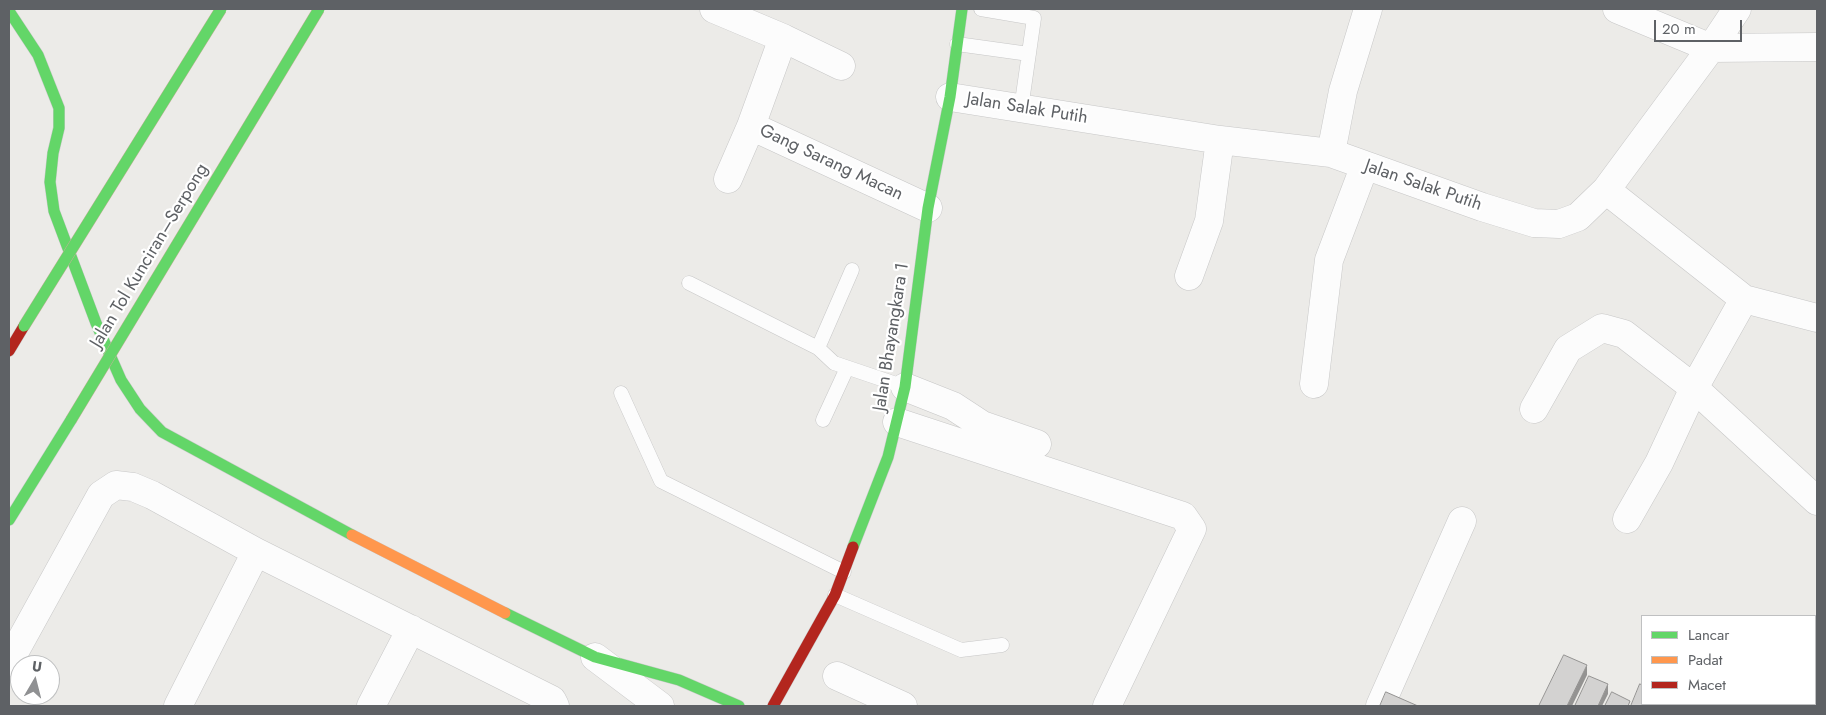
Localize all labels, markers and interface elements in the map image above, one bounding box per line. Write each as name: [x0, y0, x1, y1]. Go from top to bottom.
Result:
scale bar: [1656, 10, 1744, 42]
text: 20 m: [1662, 18, 1696, 40]
street label: Jalan Salak Putih: [965, 89, 1089, 129]
street label: Gang Sarang Macan: [756, 120, 906, 206]
street label: Jalan Salak Putih: [1361, 156, 1485, 216]
street label: Jalan Tol Kunciran–Serpong: [86, 160, 214, 352]
street label: Jalan Bhayangkara 1: [870, 261, 914, 413]
legend: [1641, 615, 1816, 705]
text: Lancar: [1688, 624, 1729, 646]
text: Padat: [1688, 649, 1722, 671]
north arrow: [10, 655, 60, 705]
text: U: [31, 656, 43, 677]
text: Macet: [1688, 674, 1726, 696]

